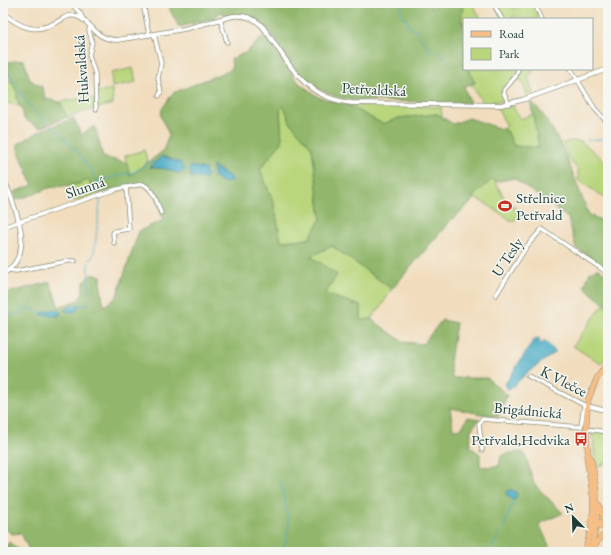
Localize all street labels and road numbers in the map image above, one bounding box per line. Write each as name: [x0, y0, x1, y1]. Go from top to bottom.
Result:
street label: Hukvaldská: [69, 34, 93, 104]
street label: Petřvaldská: [341, 78, 407, 100]
street label: Slunná: [63, 171, 107, 203]
street label: U Tesly: [487, 233, 527, 280]
street label: K Vlečce: [537, 361, 591, 401]
street label: Brigádnická: [493, 398, 563, 422]

